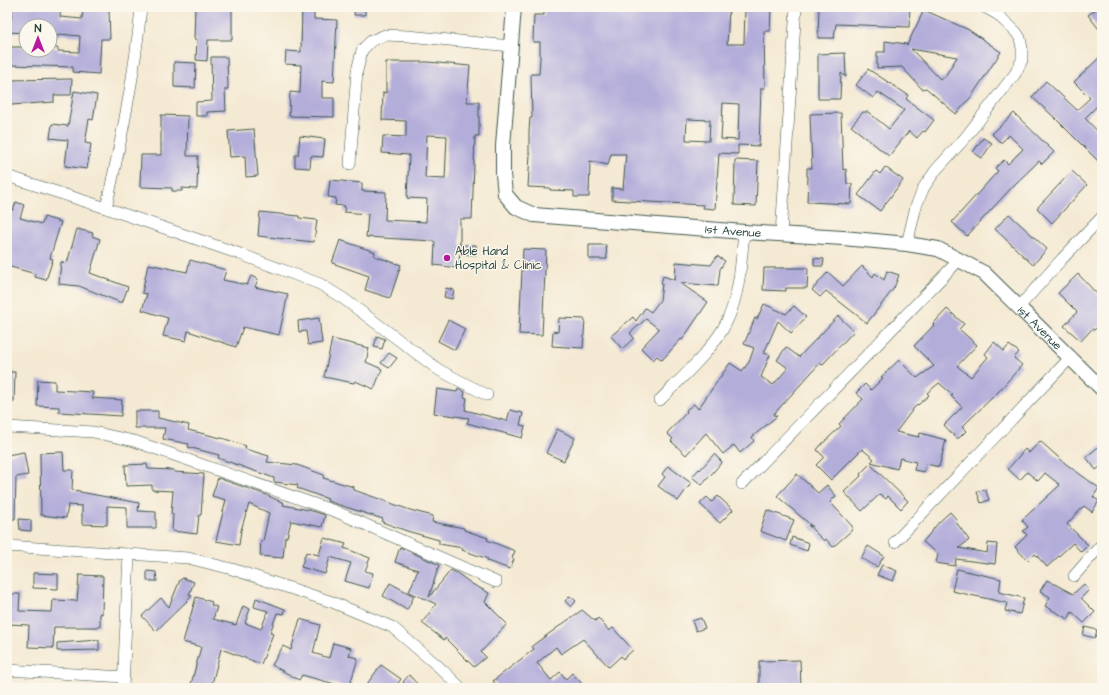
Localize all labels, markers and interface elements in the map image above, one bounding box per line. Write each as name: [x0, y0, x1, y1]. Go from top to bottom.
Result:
north arrow: [18, 18, 58, 58]
text: N: [35, 21, 42, 36]
street label: 1st Avenue: [704, 221, 762, 242]
place label: Able Hand Hospital & Clinic: [455, 243, 542, 274]
marker: Able Hand Hospital & Clinic: [442, 253, 452, 263]
street label: 1st Avenue: [1013, 302, 1066, 354]

